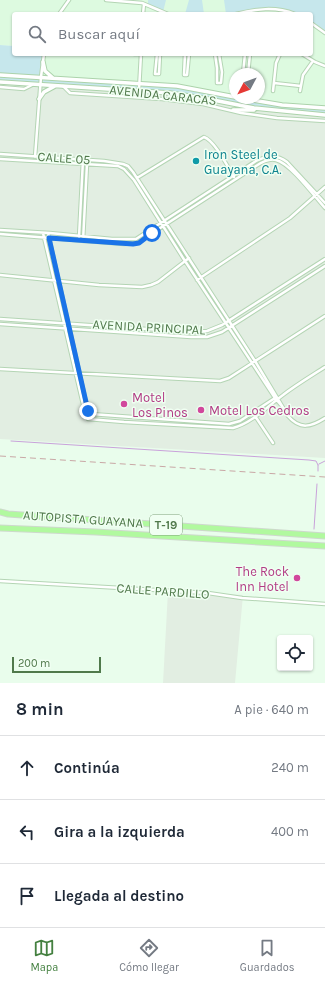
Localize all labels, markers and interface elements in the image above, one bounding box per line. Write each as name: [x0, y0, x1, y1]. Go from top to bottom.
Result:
search box: [12, 12, 313, 56]
icon: search: [26, 23, 48, 45]
text: Buscar aquí: [58, 25, 140, 43]
north arrow: [229, 68, 265, 104]
street label: AVENIDA CARACAS: [109, 82, 217, 108]
place label: Iron Steel de Guayana, C.A.: [204, 147, 282, 177]
street label: CALLE 05: [37, 149, 91, 167]
marker: Iron Steel de Guayana, C.A.: [191, 156, 201, 166]
route start: [143, 224, 161, 242]
street label: AVENIDA PRINCIPAL: [92, 317, 206, 337]
place label: Motel Los Pinos: [132, 390, 188, 420]
marker: Motel Los Pinos: [119, 399, 129, 409]
route end: [79, 402, 97, 420]
place label: Motel Los Cedros: [209, 403, 310, 418]
marker: Motel Los Cedros: [196, 405, 206, 415]
street label: AUTOPISTA GUAYANA: [23, 507, 144, 531]
road number: T-19: [150, 515, 182, 535]
place label: The Rock Inn Hotel: [236, 564, 289, 594]
marker: The Rock Inn Hotel: [292, 573, 302, 583]
street label: CALLE PARDILLO: [116, 580, 210, 602]
map controls: [277, 635, 313, 671]
button: locate: [277, 635, 313, 671]
scale bar: [12, 655, 101, 674]
text: 200 m: [18, 657, 50, 670]
text: 8 min: [16, 699, 64, 719]
text: A pie · 640 m: [234, 702, 309, 717]
icon: ahead: [16, 757, 38, 779]
text: Continúa: [54, 759, 120, 777]
text: 240 m: [271, 760, 309, 775]
icon: left: [16, 821, 38, 843]
text: Gira a la izquierda: [54, 823, 185, 841]
text: 400 m: [271, 824, 309, 839]
icon: arrive: [16, 885, 38, 907]
text: Llegada al destino: [54, 887, 184, 905]
tab: Mapa: [30, 937, 58, 974]
tab: Cómo llegar: [119, 937, 179, 974]
tab: Guardados: [240, 937, 295, 974]

